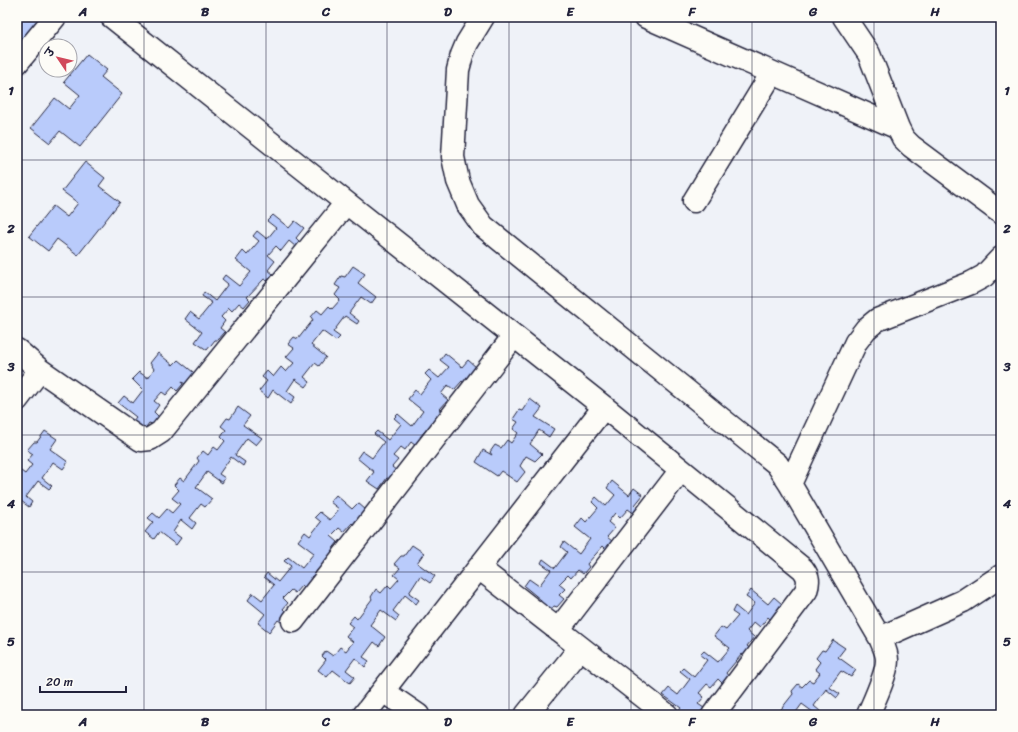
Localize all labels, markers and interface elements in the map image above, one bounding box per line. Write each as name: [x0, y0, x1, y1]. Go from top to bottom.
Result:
text: A: [78, 0, 87, 23]
text: B: [201, 0, 210, 23]
text: C: [321, 0, 331, 23]
text: D: [444, 0, 452, 23]
text: E: [566, 0, 575, 23]
text: F: [687, 0, 696, 23]
text: G: [808, 0, 818, 23]
text: H: [929, 0, 940, 23]
north arrow: [38, 38, 78, 78]
text: उ: [40, 43, 61, 62]
text: 1: [8, 79, 14, 102]
text: 1: [1004, 79, 1010, 102]
text: 2: [6, 217, 15, 240]
text: 2: [1002, 217, 1011, 240]
text: 3: [6, 355, 15, 378]
text: 3: [1002, 355, 1011, 378]
text: 4: [6, 492, 16, 515]
text: 4: [1002, 492, 1012, 515]
text: 5: [7, 630, 15, 653]
text: 5: [1003, 630, 1011, 653]
scale bar: [40, 668, 126, 694]
text: 20 m: [46, 671, 73, 693]
text: A: [78, 710, 87, 732]
text: B: [201, 710, 210, 732]
text: C: [321, 710, 331, 732]
text: D: [444, 710, 452, 732]
text: E: [566, 710, 575, 732]
text: F: [687, 710, 696, 732]
text: G: [808, 710, 818, 732]
text: H: [929, 710, 940, 732]

